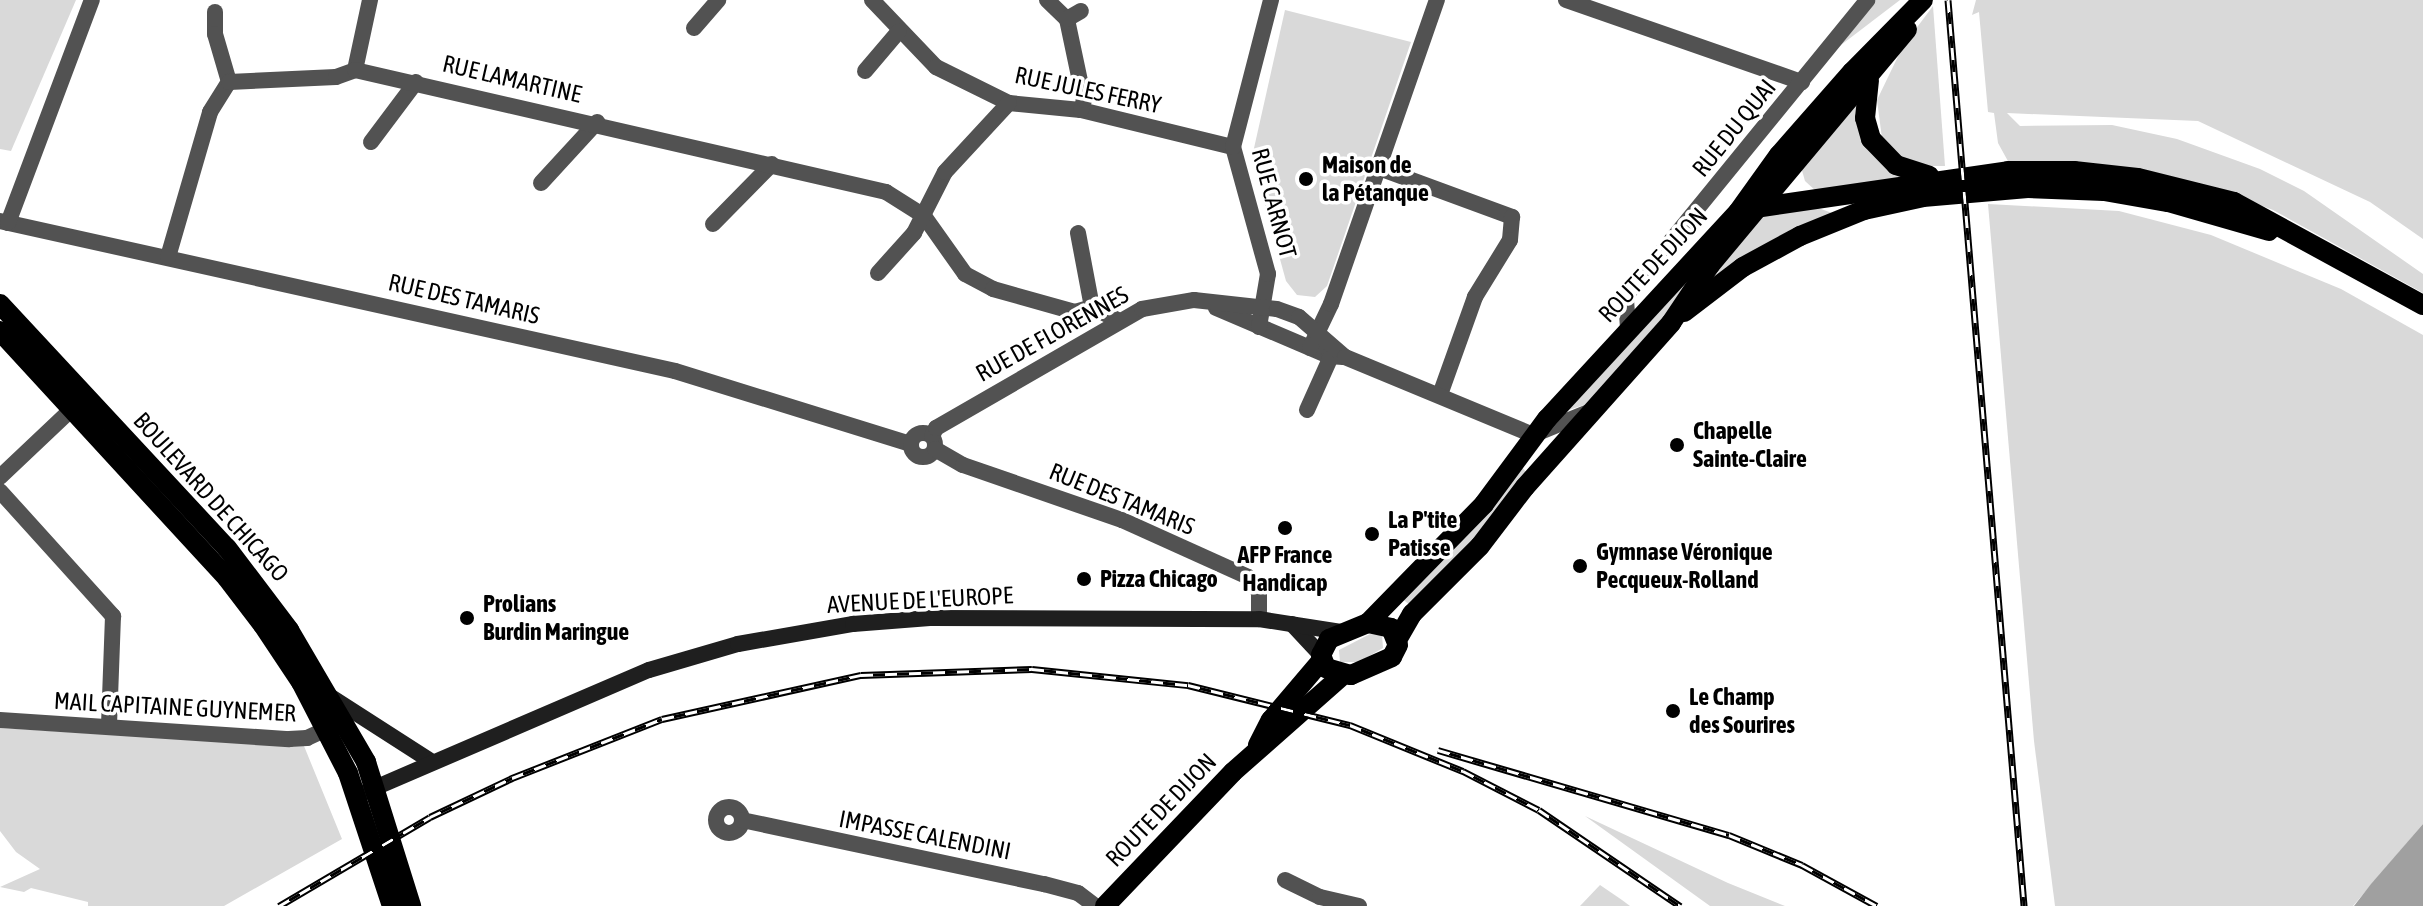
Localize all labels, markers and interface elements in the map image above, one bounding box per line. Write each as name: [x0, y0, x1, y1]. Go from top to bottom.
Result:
street label: RUE LAMARTINE: [440, 49, 584, 109]
street label: RUE JULES FERRY: [1012, 60, 1164, 120]
street label: RUE DU QUAI: [1686, 74, 1782, 182]
street label: RUE CARNOT: [1246, 145, 1302, 261]
place label: Maison de la Pétanque: [1322, 151, 1429, 207]
marker: Maison de la Pétanque: [1297, 170, 1315, 188]
street label: ROUTE DE DIJON: [1593, 202, 1713, 328]
street label: RUE DES TAMARIS: [386, 268, 542, 330]
street label: RUE DE FLORENNES: [971, 280, 1133, 388]
street label: BOULEVARD DE CHICAGO: [127, 406, 295, 588]
place label: Chapelle Sainte-Claire: [1693, 417, 1807, 473]
marker: Chapelle Sainte-Claire: [1668, 436, 1686, 454]
street label: RUE DES TAMARIS: [1045, 457, 1199, 541]
place label: La P'tite Patisse: [1388, 506, 1457, 562]
marker: AFP France Handicap: [1276, 519, 1294, 537]
marker: La P'tite Patisse: [1363, 525, 1381, 543]
place label: Gymnase Véronique Pecqueux-Rolland: [1596, 538, 1773, 594]
place label: AFP France Handicap: [1238, 541, 1332, 597]
marker: Gymnase Véronique Pecqueux-Rolland: [1571, 557, 1589, 575]
place label: Pizza Chicago: [1100, 565, 1218, 593]
marker: Pizza Chicago: [1075, 570, 1093, 588]
street label: AVENUE DE L'EUROPE: [826, 581, 1014, 619]
place label: Prolians Burdin Maringue: [483, 590, 629, 646]
marker: Prolians Burdin Maringue: [458, 609, 476, 627]
place label: Le Champ des Sourires: [1689, 683, 1795, 739]
street label: MAIL CAPITAINE GUYNEMER: [53, 686, 297, 728]
marker: Le Champ des Sourires: [1664, 702, 1682, 720]
street label: ROUTE DE DIJON: [1100, 747, 1222, 873]
street label: IMPASSE CALENDINI: [837, 804, 1013, 866]

